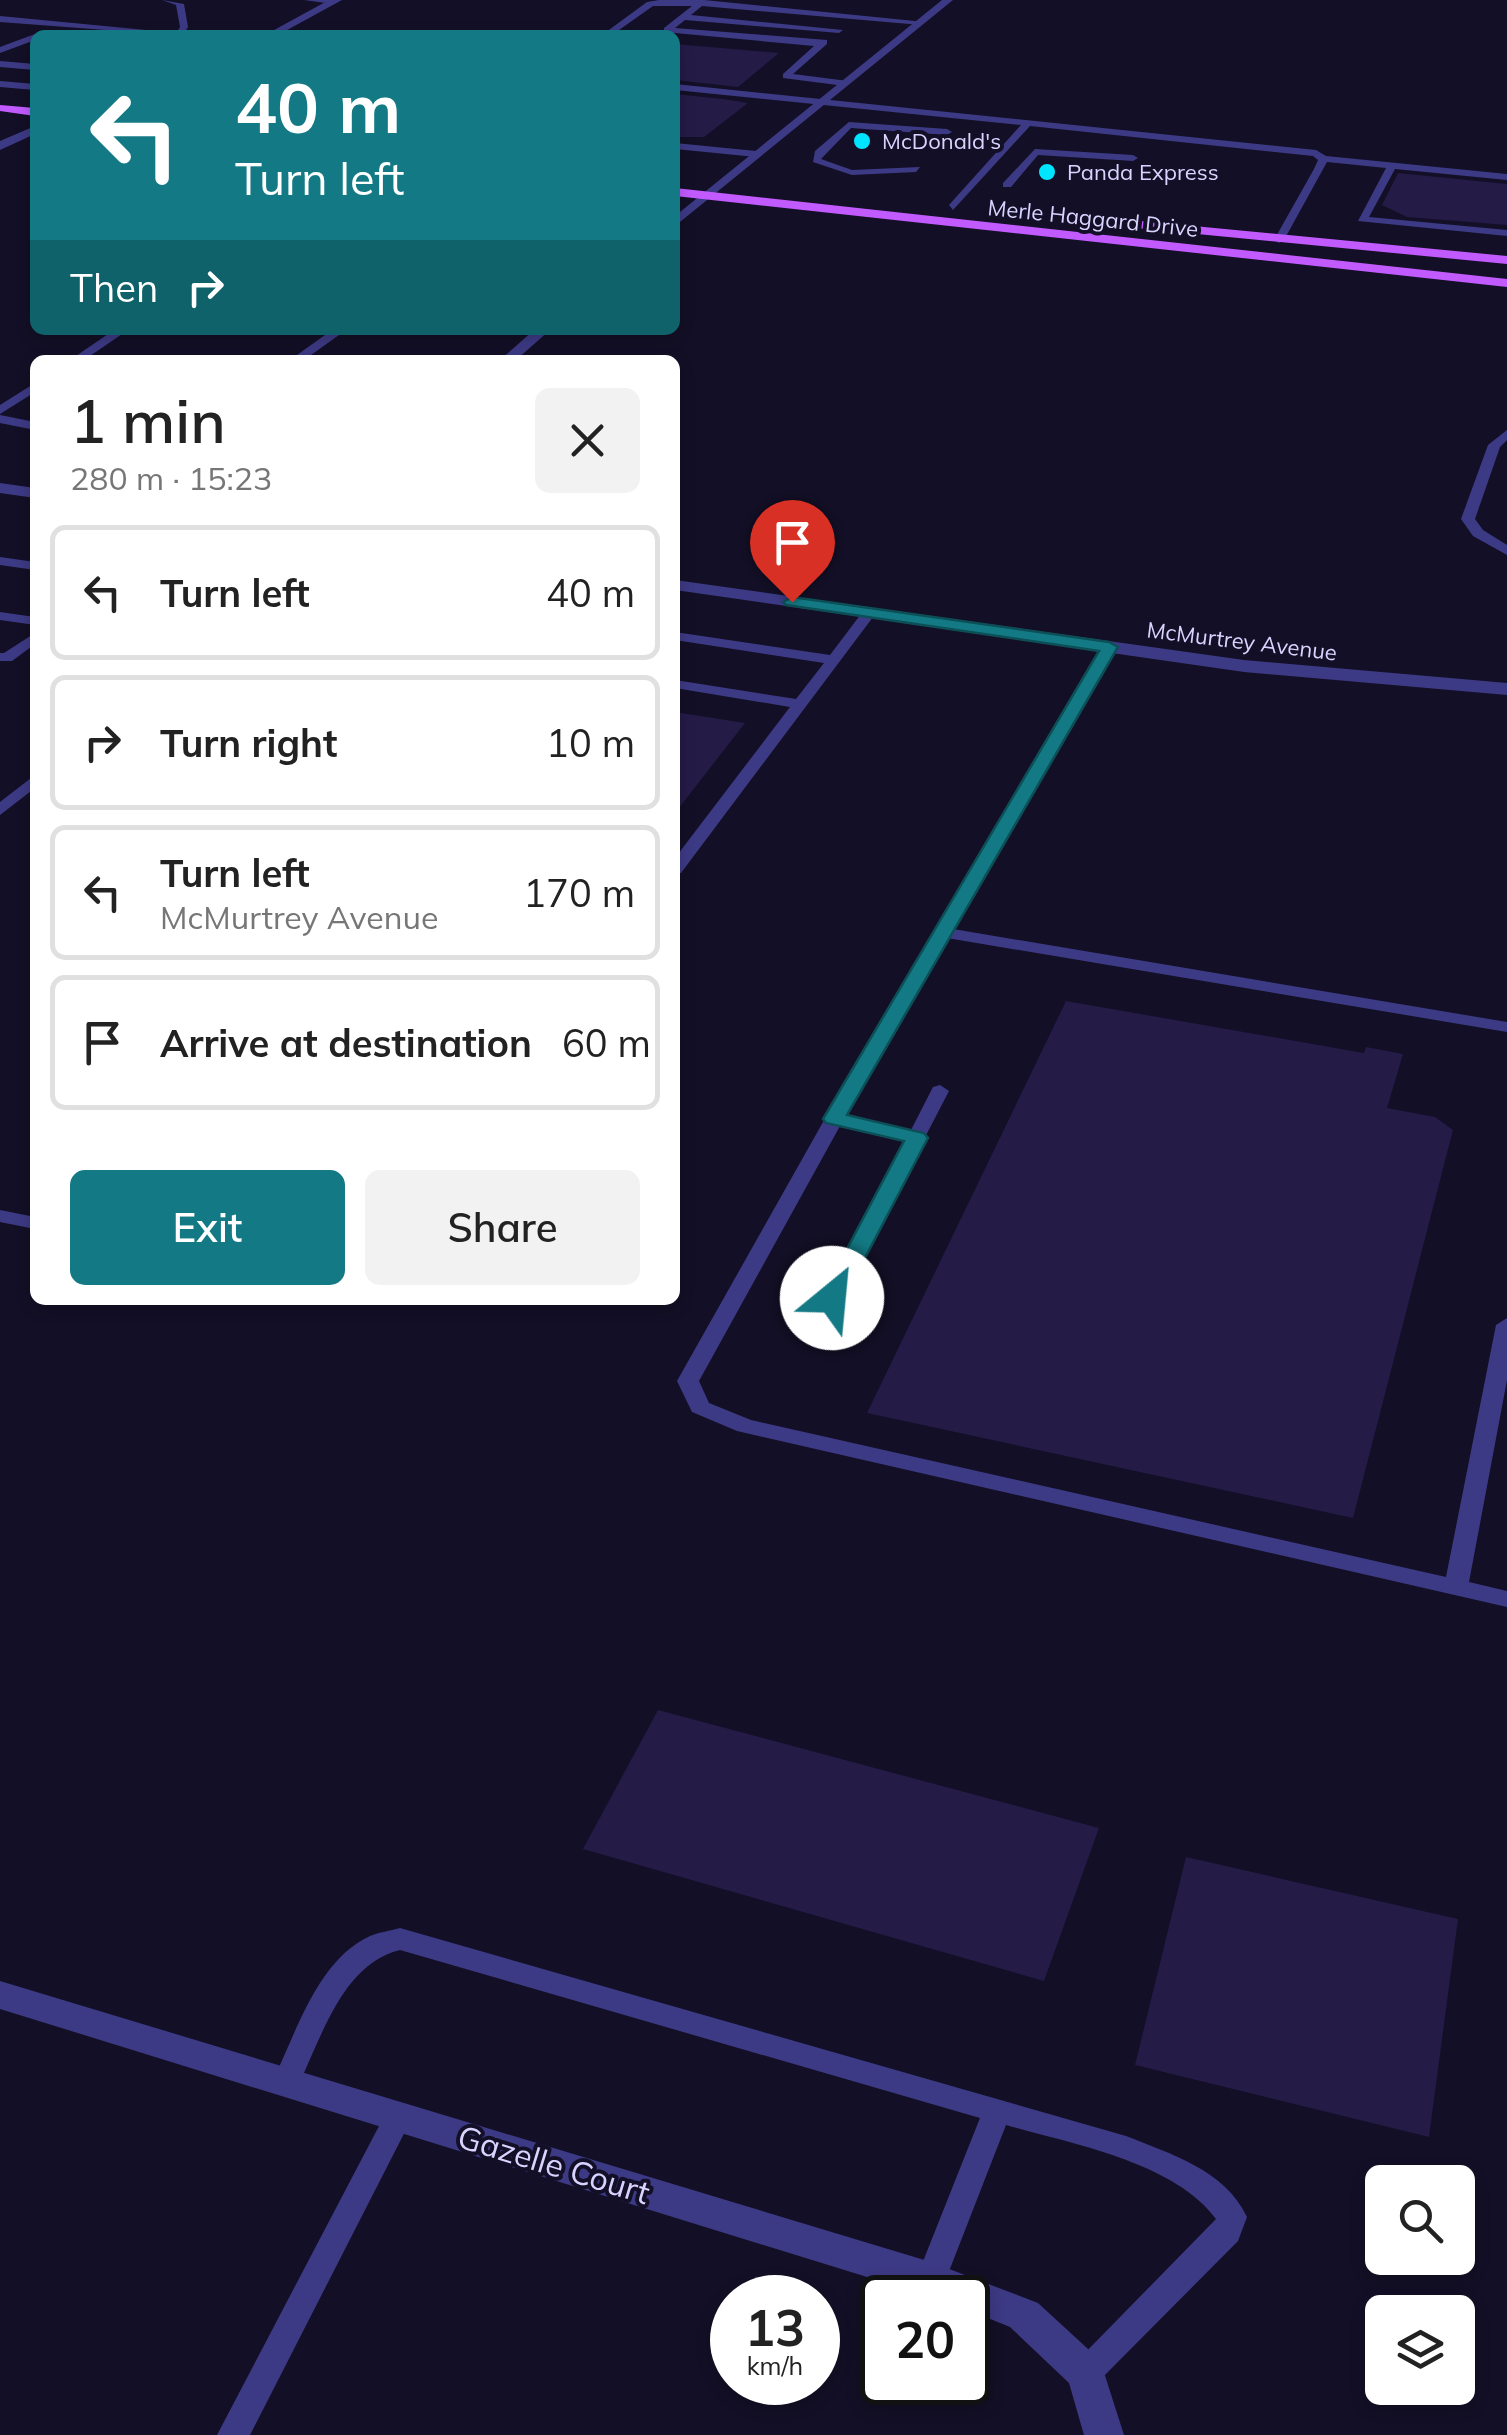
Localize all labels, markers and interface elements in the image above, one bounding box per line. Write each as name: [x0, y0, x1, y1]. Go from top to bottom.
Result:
text: 40 m: [235, 63, 401, 151]
icon: left: [70, 70, 200, 200]
place label: McDonald's: [882, 127, 1001, 155]
marker: McDonald's: [851, 130, 873, 152]
text: Turn left: [235, 150, 404, 206]
place label: Panda Express: [1067, 158, 1219, 186]
marker: Panda Express: [1036, 161, 1058, 183]
street label: Merle Haggard Drive: [986, 193, 1200, 243]
icon: right: [178, 260, 233, 315]
text: Then: [70, 264, 158, 312]
text: 1 min: [70, 383, 226, 458]
button: close: [535, 388, 640, 493]
text: 280 m · 15:23: [70, 458, 272, 498]
pin: [750, 500, 835, 603]
icon: arrive: [765, 515, 820, 570]
icon: left: [75, 565, 130, 620]
text: Turn left: [160, 569, 310, 617]
text: 40 m: [546, 569, 635, 617]
street label: McMurtrey Avenue: [1145, 615, 1339, 667]
icon: right: [75, 715, 130, 770]
text: Turn right: [160, 719, 337, 767]
text: 10 m: [546, 719, 635, 767]
text: Turn left: [160, 849, 310, 897]
icon: left: [75, 865, 130, 920]
text: 170 m: [523, 869, 635, 917]
text: McMurtrey Avenue: [160, 897, 438, 937]
icon: arrive: [75, 1015, 130, 1070]
text: Arrive at destination: [160, 1019, 532, 1067]
text: 60 m: [562, 1019, 651, 1067]
button: Exit: [70, 1170, 345, 1285]
button: Share: [365, 1170, 640, 1285]
position arrow: [780, 1246, 884, 1350]
street label: Gazelle Court: [453, 2116, 655, 2212]
map controls: [1365, 2165, 1475, 2405]
button: search: [1365, 2165, 1475, 2275]
speed limit sign: 20: [860, 2275, 990, 2405]
button: layers: [1365, 2295, 1475, 2405]
text: 13: [745, 2296, 805, 2359]
text: km/h: [747, 2350, 803, 2381]

